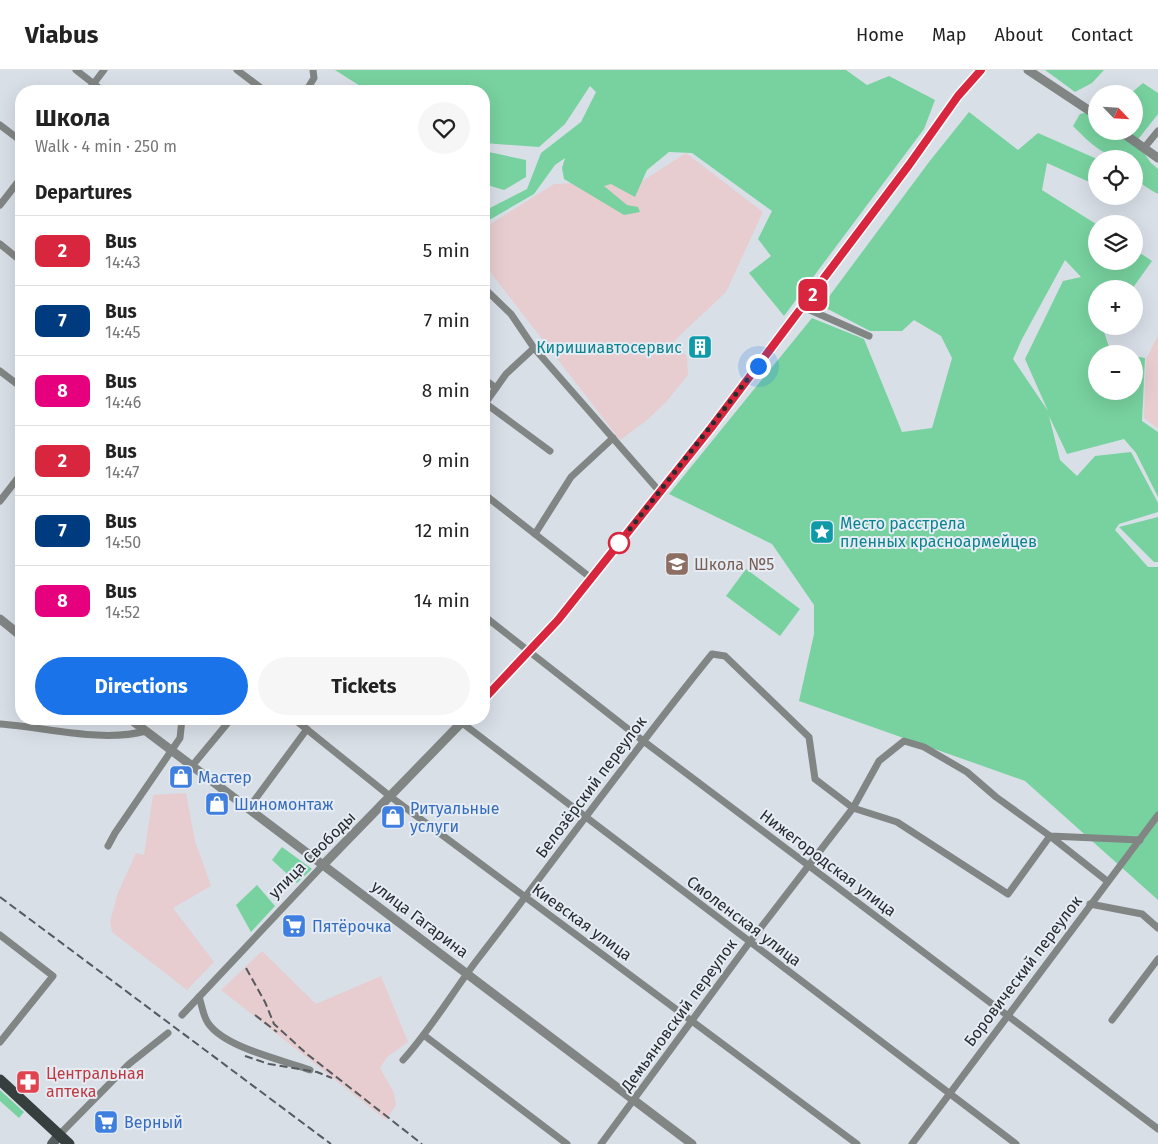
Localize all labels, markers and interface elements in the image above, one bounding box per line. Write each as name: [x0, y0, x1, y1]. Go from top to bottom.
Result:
text: Viabus: [25, 21, 98, 49]
text: Home: [856, 24, 904, 46]
text: Map: [932, 24, 966, 46]
text: About: [994, 24, 1043, 46]
text: Contact: [1071, 24, 1133, 46]
north arrow: [1088, 85, 1142, 140]
map controls: [1088, 85, 1143, 400]
button: heart: [418, 102, 470, 154]
text: Школа: [35, 104, 110, 132]
text: Walk · 4 min · 250 m: [35, 137, 177, 156]
button: locate: [1088, 150, 1143, 205]
text: Departures: [35, 181, 132, 204]
button: layers: [1088, 215, 1143, 270]
text: Bus: [105, 230, 137, 253]
text: 5 min: [423, 239, 470, 262]
text: 2: [58, 240, 67, 262]
text: 14:43: [105, 253, 140, 272]
line badge: 2: [797, 279, 829, 311]
button: +: [1088, 280, 1143, 335]
text: 2: [808, 284, 818, 306]
text: Bus: [105, 300, 137, 323]
text: 7 min: [424, 309, 470, 332]
text: 7: [58, 310, 67, 332]
text: 14:45: [105, 323, 141, 342]
building icon: Киришиавтосервис: [687, 334, 713, 360]
place label: Киришиавтосервис: [536, 338, 682, 357]
button: −: [1088, 345, 1143, 400]
your location: [746, 354, 771, 379]
text: Bus: [105, 370, 137, 393]
text: 8 min: [422, 379, 470, 402]
text: 8: [57, 380, 68, 402]
text: 14:46: [105, 393, 141, 412]
text: Bus: [105, 440, 137, 463]
text: 9 min: [422, 449, 470, 472]
text: 2: [58, 450, 67, 472]
text: 14:47: [105, 463, 139, 482]
text: Bus: [105, 510, 137, 533]
place label: Место расстрела пленных красноармейцев: [840, 514, 1037, 551]
text: 12 min: [415, 519, 470, 542]
place icon: Место расстрела пленных красноармейцев: [809, 519, 835, 545]
text: 7: [58, 520, 67, 542]
unlabelled marker: [608, 532, 630, 554]
text: 14:50: [105, 533, 141, 552]
school or university icon: Школа №5: [664, 551, 690, 577]
place label: Школа №5: [694, 555, 774, 574]
text: Bus: [105, 580, 137, 603]
text: 14 min: [414, 589, 470, 612]
text: 8: [57, 590, 68, 612]
text: 14:52: [105, 603, 140, 622]
button: Directions: [35, 657, 248, 715]
button: Tickets: [258, 657, 470, 715]
street label: Белозёрский переулок: [532, 712, 651, 862]
shop icon: Мастер: [168, 764, 194, 790]
place label: Мастер: [198, 768, 252, 787]
shop icon: Шиномонтаж: [204, 791, 230, 817]
place label: Шиномонтаж: [234, 795, 334, 814]
place label: Ритуальные услуги: [410, 799, 500, 836]
shop icon: Ритуальные услуги: [380, 804, 406, 830]
street label: Нижегородская улица: [756, 805, 900, 921]
street label: улица Свободы: [265, 808, 359, 902]
street label: Смоленская улица: [683, 872, 805, 970]
street label: улица Гагарина: [368, 876, 472, 962]
street label: Киевская улица: [528, 879, 636, 965]
street label: Боровический переулок: [960, 891, 1086, 1050]
supermarket icon: Пятёрочка: [281, 913, 307, 939]
place label: Пятёрочка: [312, 917, 392, 936]
street label: Демьяновский переулок: [617, 934, 741, 1096]
place label: Центральная аптека: [46, 1064, 145, 1101]
pharmacy icon: Центральная аптека: [15, 1069, 41, 1095]
supermarket icon: Верный: [93, 1109, 119, 1135]
place label: Верный: [124, 1113, 183, 1132]

